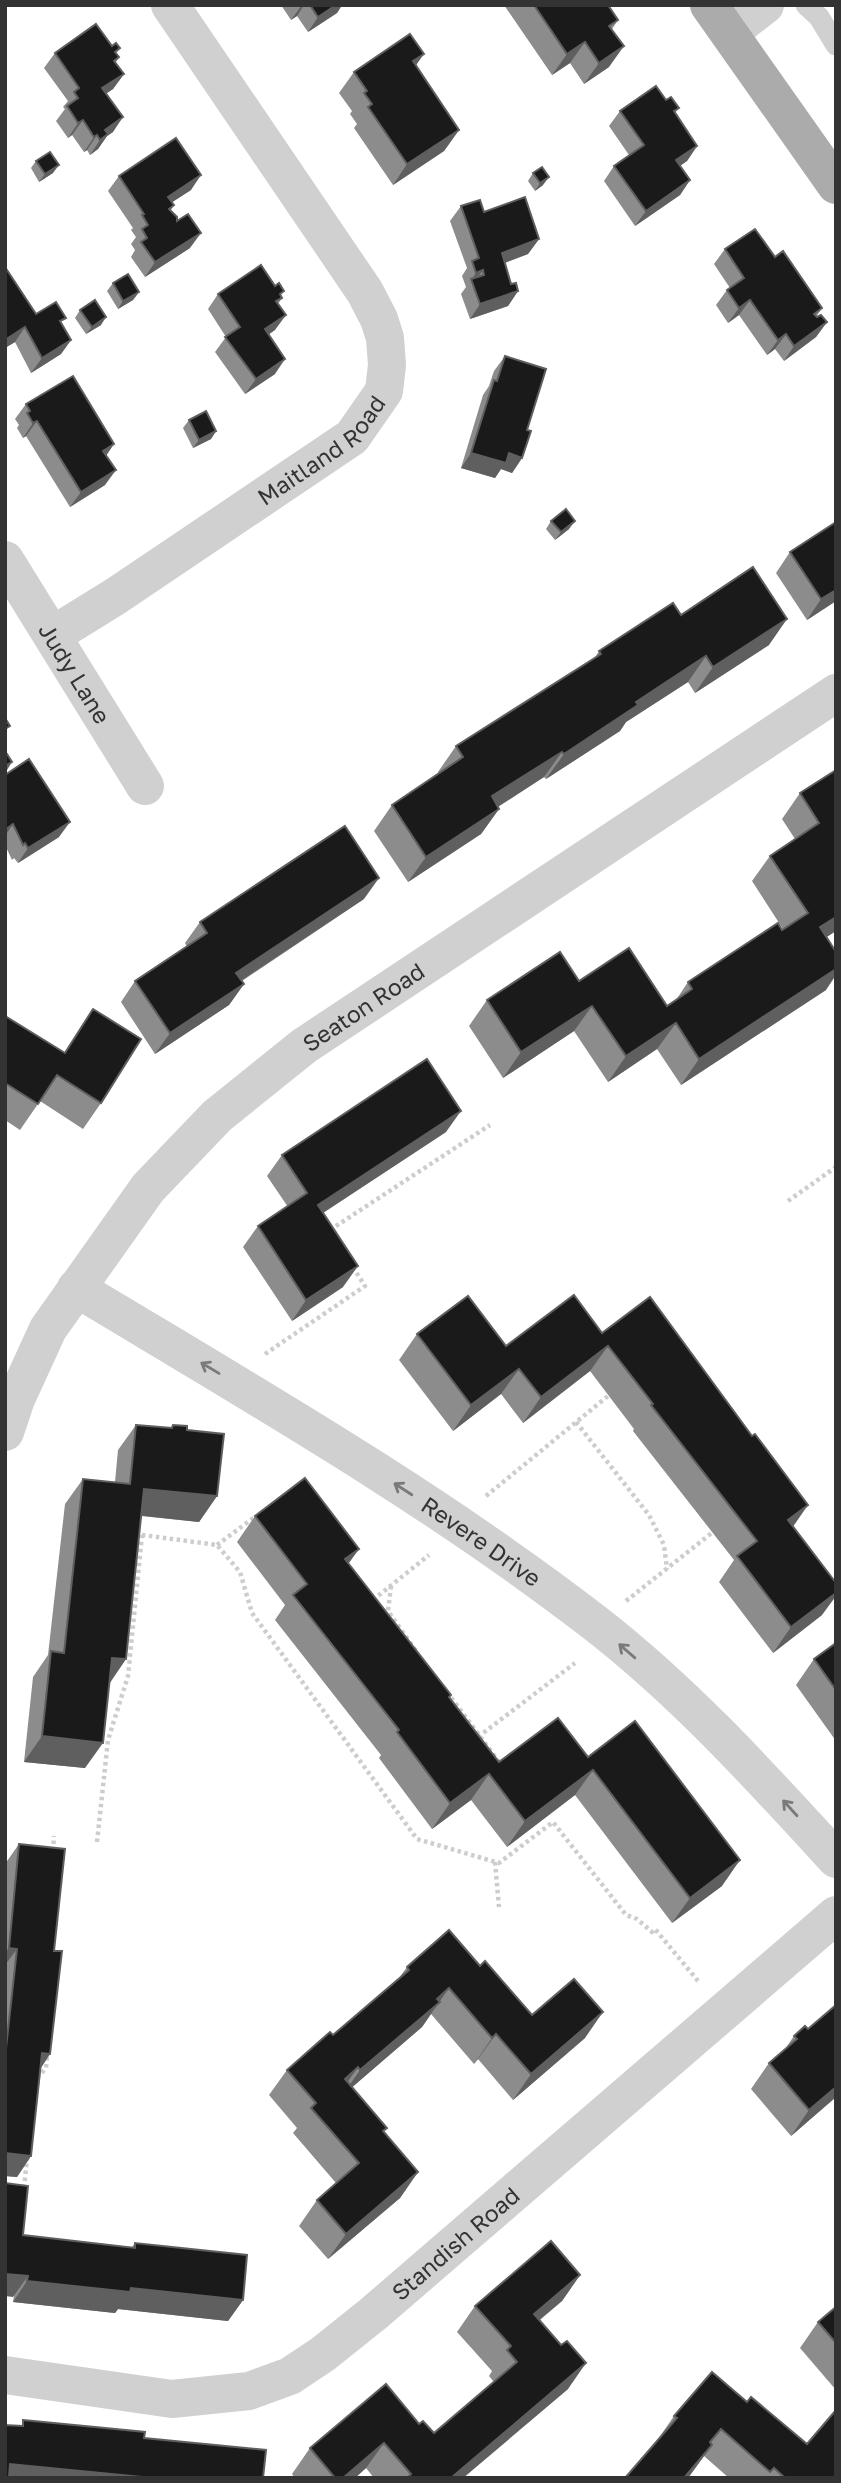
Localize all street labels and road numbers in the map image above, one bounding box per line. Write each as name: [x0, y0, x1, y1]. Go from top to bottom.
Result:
street label: Maitland Road: [252, 390, 391, 511]
street label: Judy Lane: [33, 618, 117, 729]
street label: Seaton Road: [297, 956, 429, 1057]
street label: Revere Drive: [416, 1490, 547, 1592]
street label: Standish Road: [386, 2181, 525, 2306]

